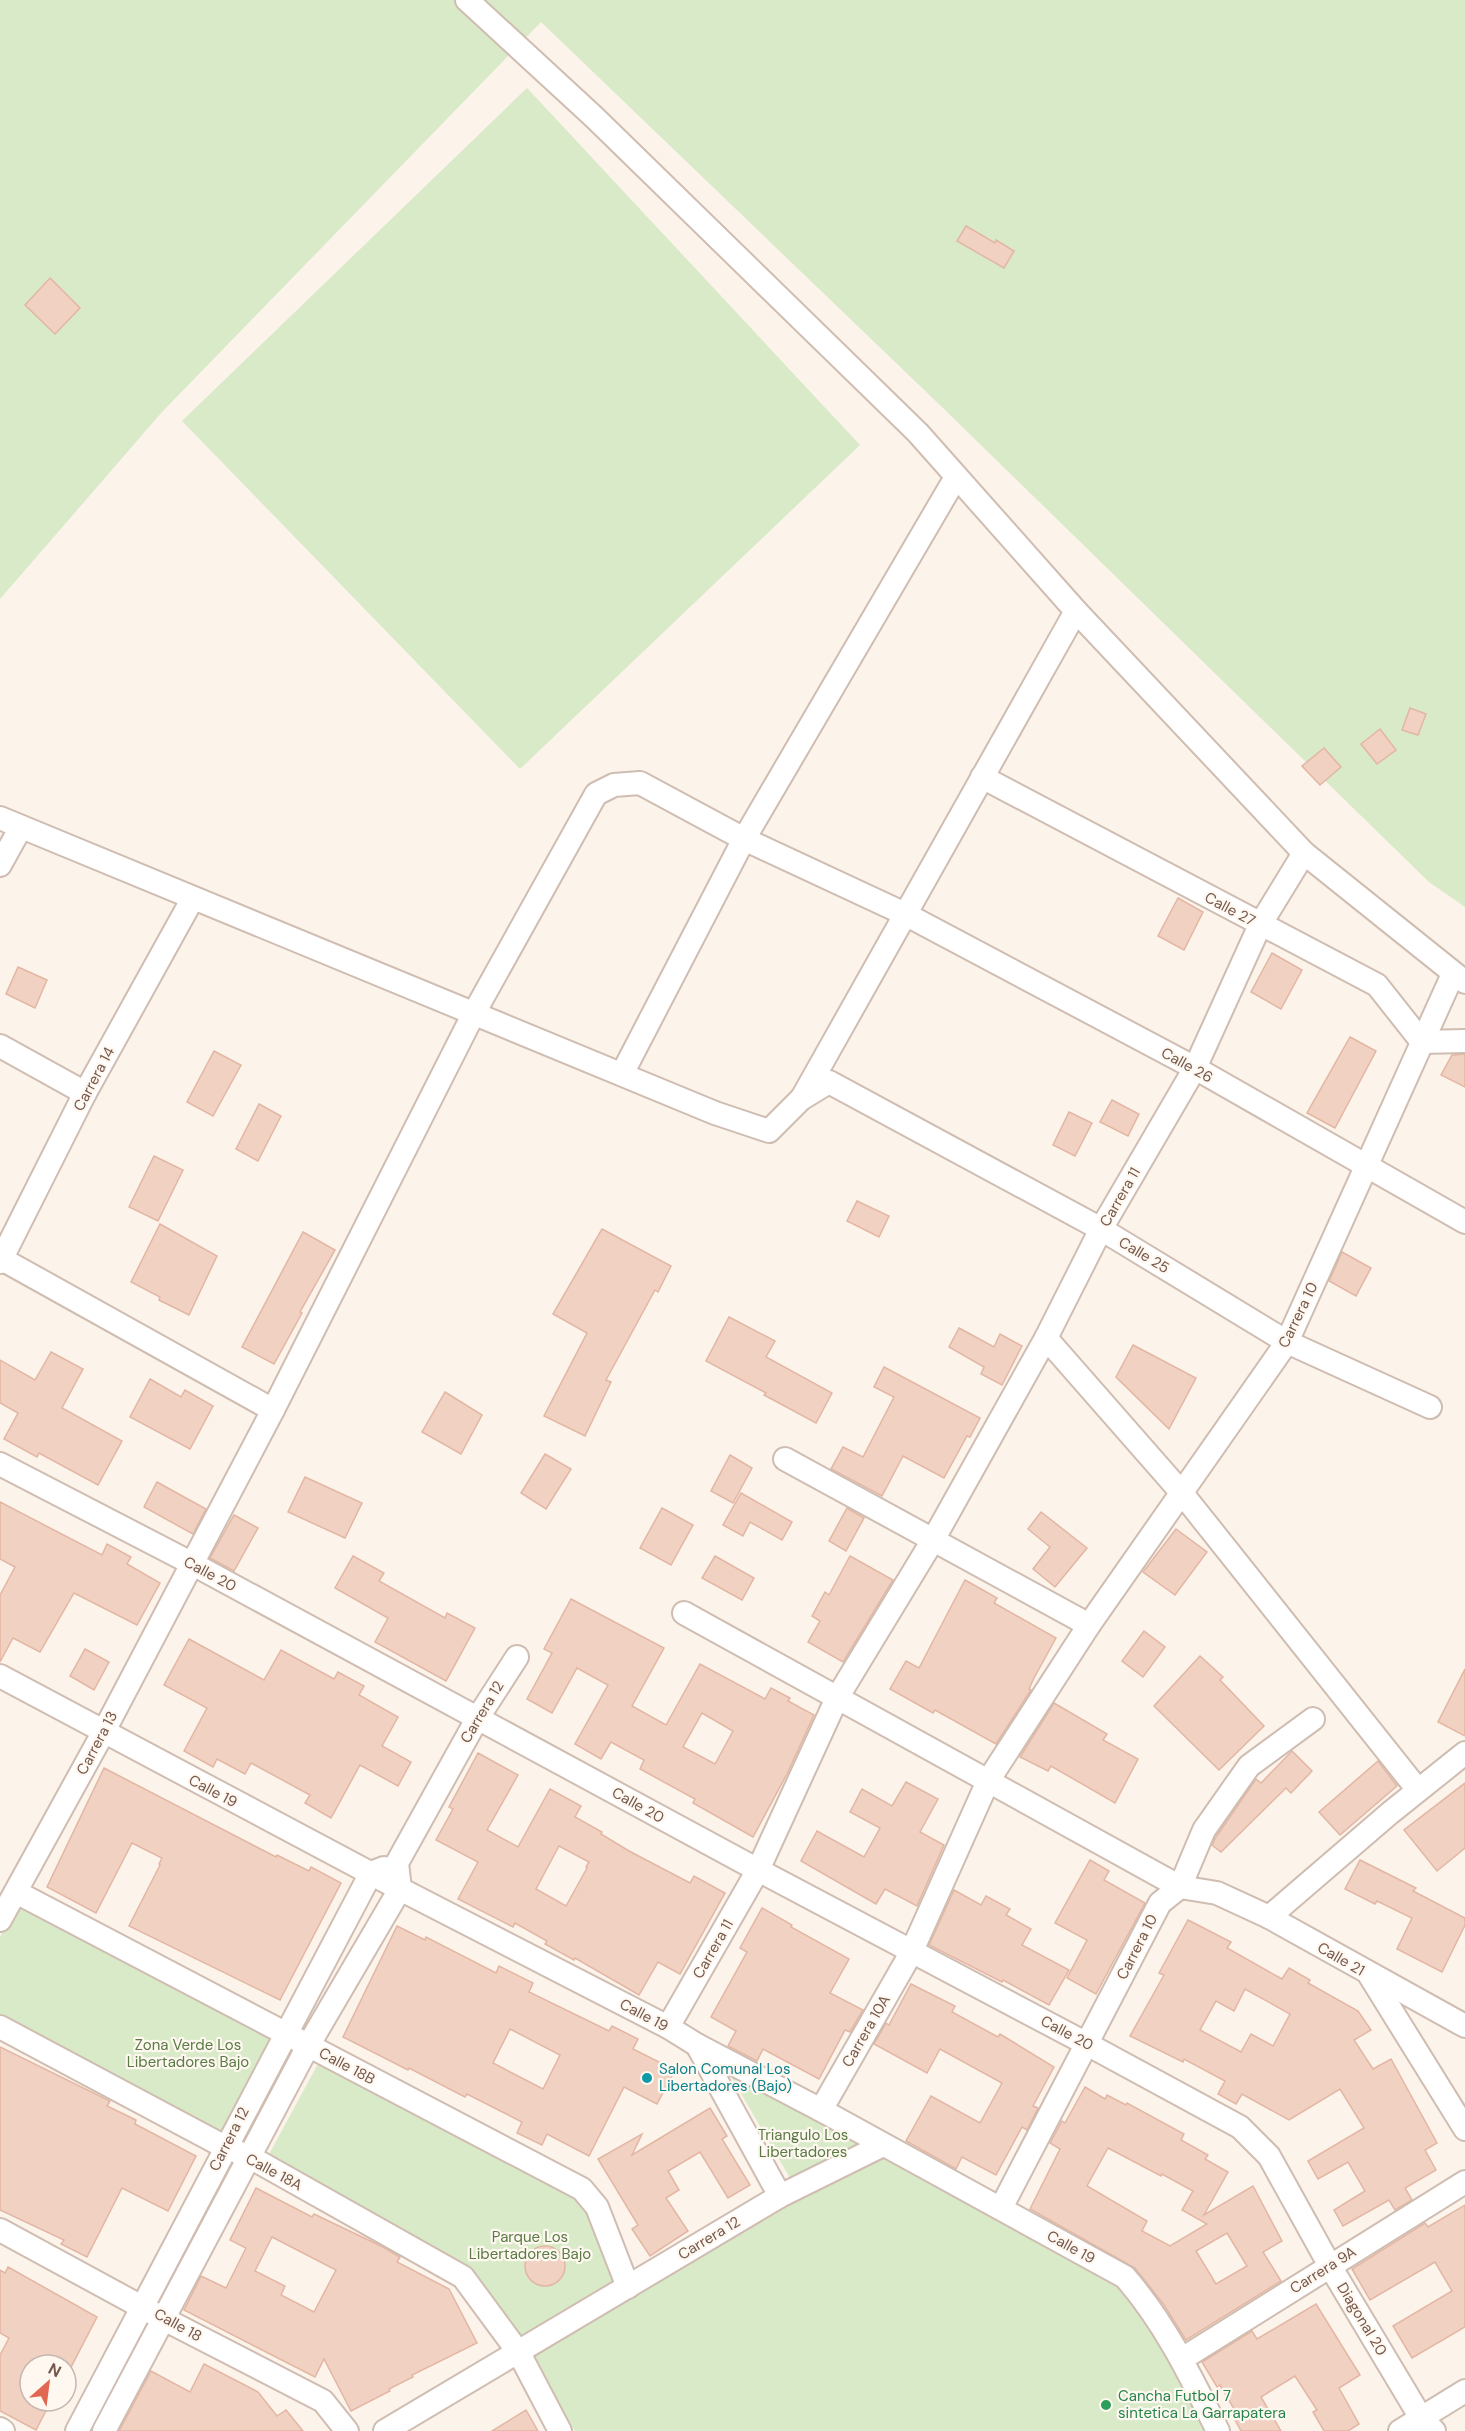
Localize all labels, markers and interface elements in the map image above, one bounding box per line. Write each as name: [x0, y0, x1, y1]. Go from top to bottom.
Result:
street label: Calle 27: [1201, 887, 1259, 931]
street label: Calle 26: [1158, 1043, 1216, 1087]
street label: Carrera 14: [69, 1044, 119, 1114]
street label: Carrera 11: [1095, 1164, 1145, 1230]
street label: Calle 25: [1115, 1232, 1173, 1278]
street label: Carrera 10: [1273, 1279, 1323, 1351]
street label: Calle 20: [180, 1552, 240, 1596]
street label: Carrera 12: [456, 1677, 508, 1747]
street label: Carrera 13: [72, 1708, 122, 1778]
street label: Calle 19: [185, 1770, 241, 1812]
street label: Calle 20: [608, 1782, 668, 1828]
street label: Carrera 10: [1112, 1911, 1162, 1983]
street label: Carrera 11: [688, 1916, 738, 1982]
street label: Calle 21: [1314, 1937, 1368, 1981]
street label: Carrera 10A: [837, 1991, 895, 2071]
street label: Calle 19: [616, 1994, 672, 2036]
street label: Calle 20: [1037, 2011, 1097, 2055]
park label: Zona Verde Los Libertadores Bajo: [127, 2035, 249, 2072]
street label: Calle 18B: [315, 2043, 379, 2089]
place label: Salon Comunal Los Libertadores (Bajo): [659, 2059, 792, 2096]
marker: Salon Comunal Los Libertadores (Bajo): [640, 2071, 654, 2085]
street label: Carrera 12: [204, 2104, 254, 2174]
park label: Triangulo Los Libertadores: [758, 2125, 848, 2162]
street label: Calle 18A: [242, 2149, 306, 2195]
street label: Carrera 12: [674, 2212, 744, 2264]
street label: Calle 19: [1043, 2226, 1099, 2268]
park label: Parque Los Libertadores Bajo: [469, 2227, 591, 2264]
street label: Carrera 9A: [1286, 2242, 1360, 2298]
street label: Diagonal 20: [1332, 2279, 1392, 2359]
street label: Calle 18: [150, 2304, 206, 2346]
north arrow: [18, 2353, 78, 2413]
text: N: [45, 2358, 65, 2382]
place label: Cancha Futbol 7 sintetica La Garrapatera: [1118, 2386, 1286, 2423]
marker: Cancha Futbol 7 sintetica La Garrapatera: [1099, 2398, 1113, 2412]

